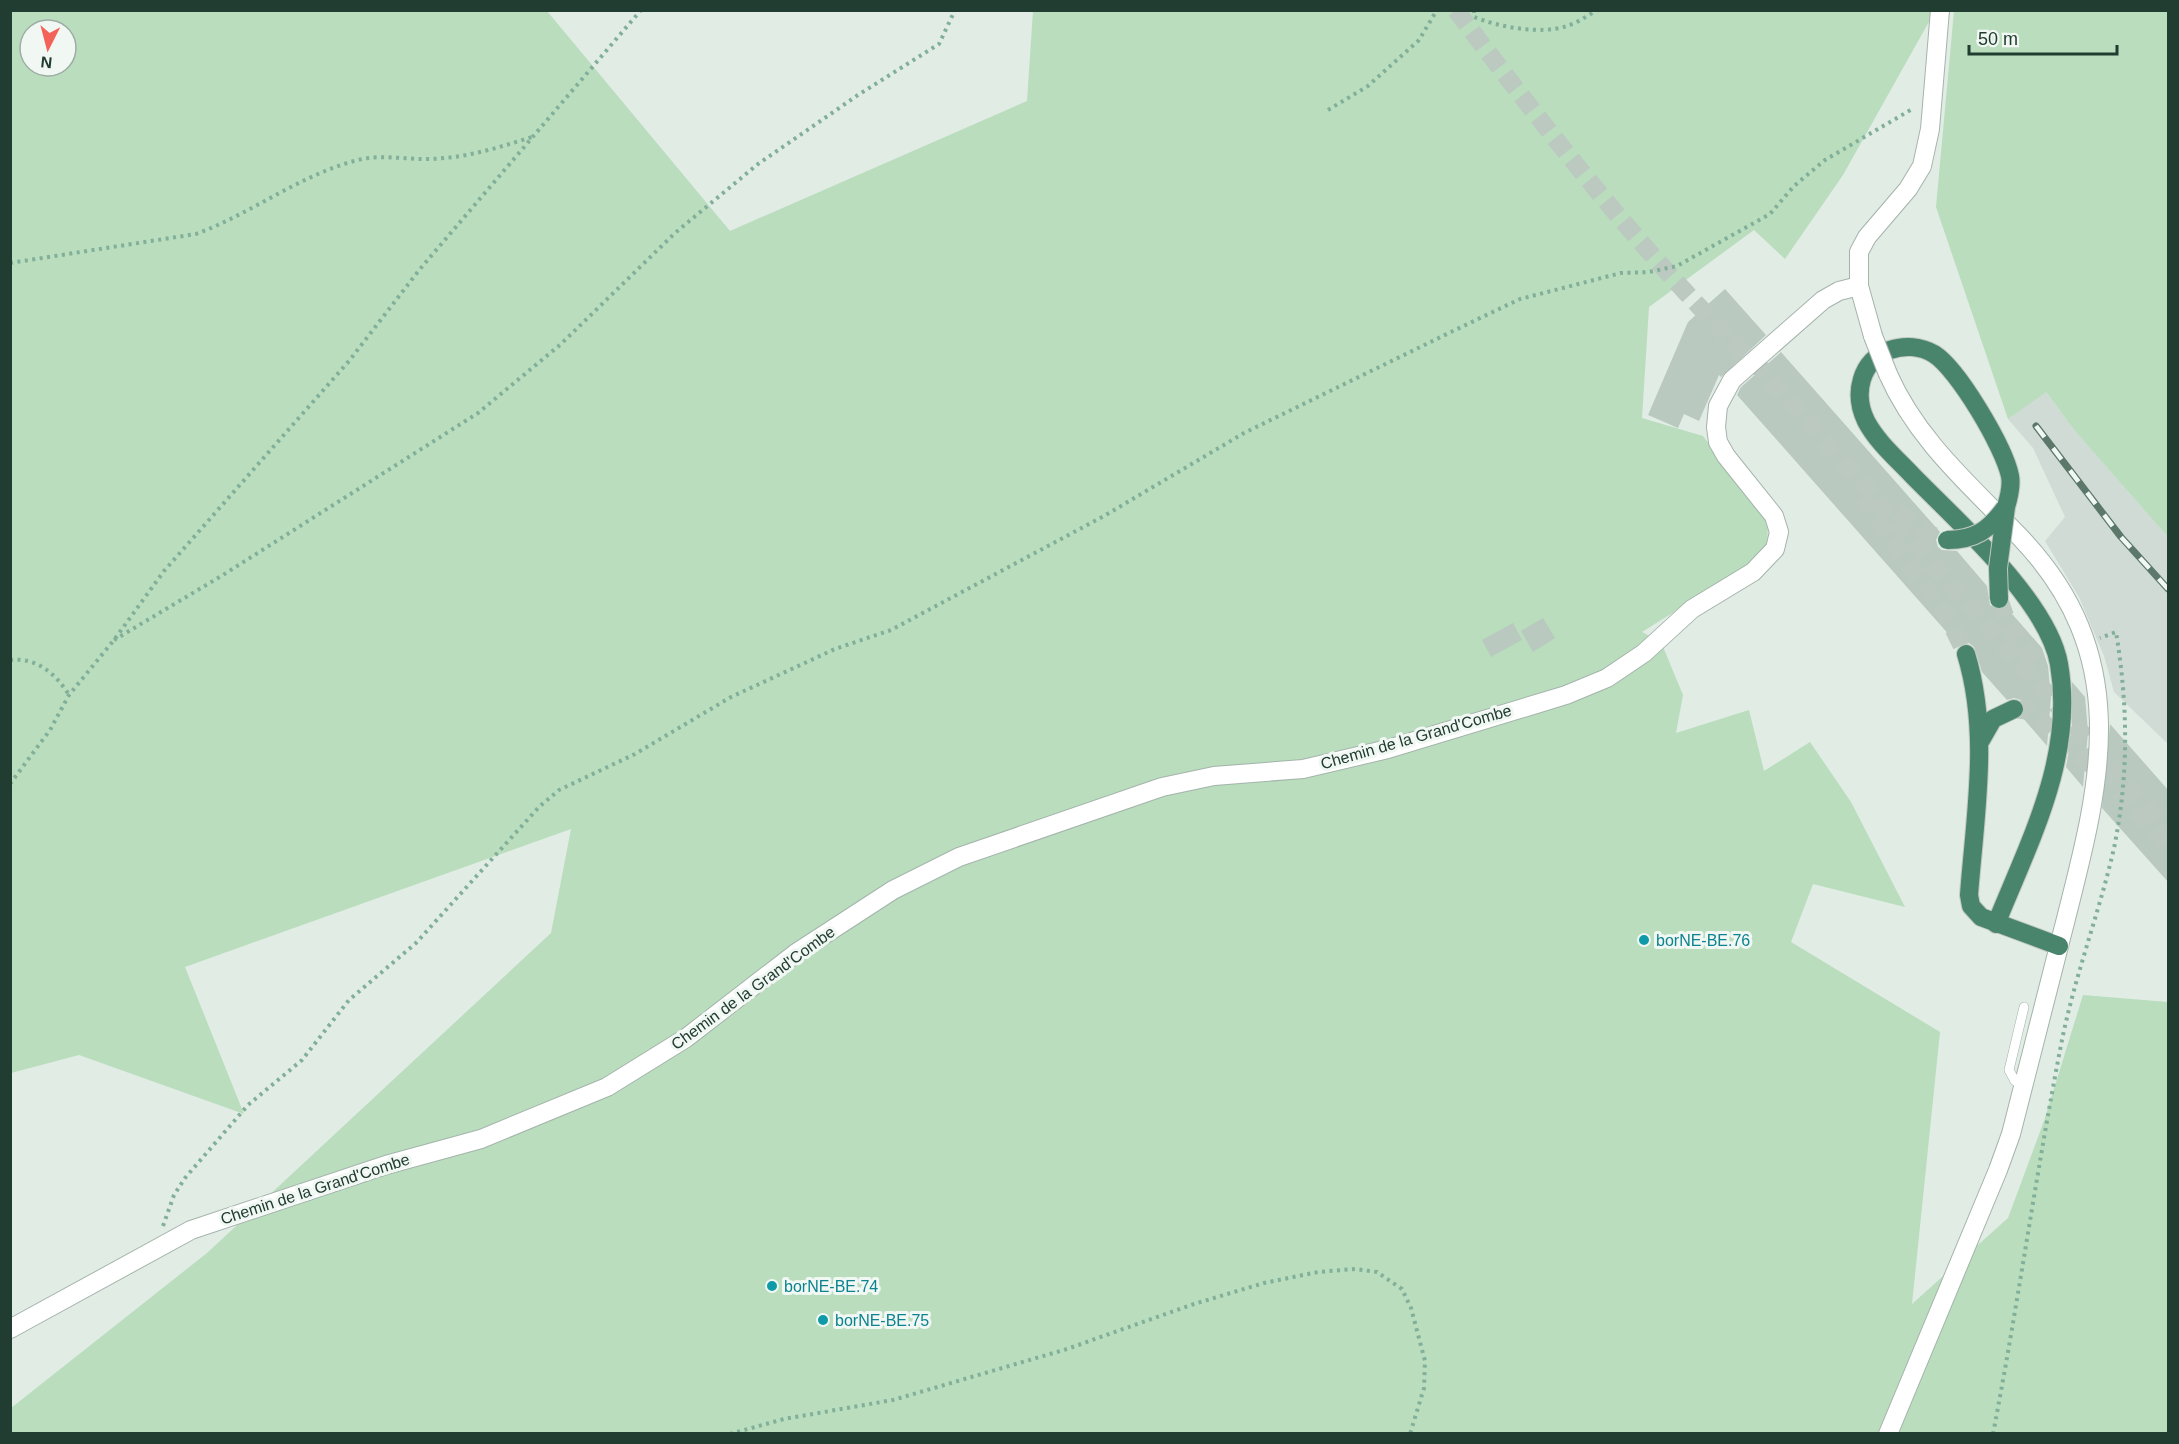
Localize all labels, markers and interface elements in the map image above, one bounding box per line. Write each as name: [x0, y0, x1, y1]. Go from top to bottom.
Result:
north arrow: [18, 18, 78, 78]
scale bar: [1969, 18, 2118, 56]
text: 50 m: [1978, 29, 2018, 49]
text: N: [40, 53, 53, 71]
street label: Chemin de la Grand'Combe: [1319, 702, 1514, 772]
street label: Chemin de la Grand'Combe: [668, 923, 838, 1053]
place label: borNE-BE.76: [1656, 932, 1750, 949]
marker: borNE-BE.76: [1637, 933, 1651, 947]
street label: Chemin de la Grand'Combe: [218, 1150, 412, 1228]
place label: borNE-BE.74: [784, 1278, 878, 1295]
marker: borNE-BE.74: [765, 1279, 779, 1293]
place label: borNE-BE.75: [835, 1312, 929, 1329]
marker: borNE-BE.75: [816, 1313, 830, 1327]

